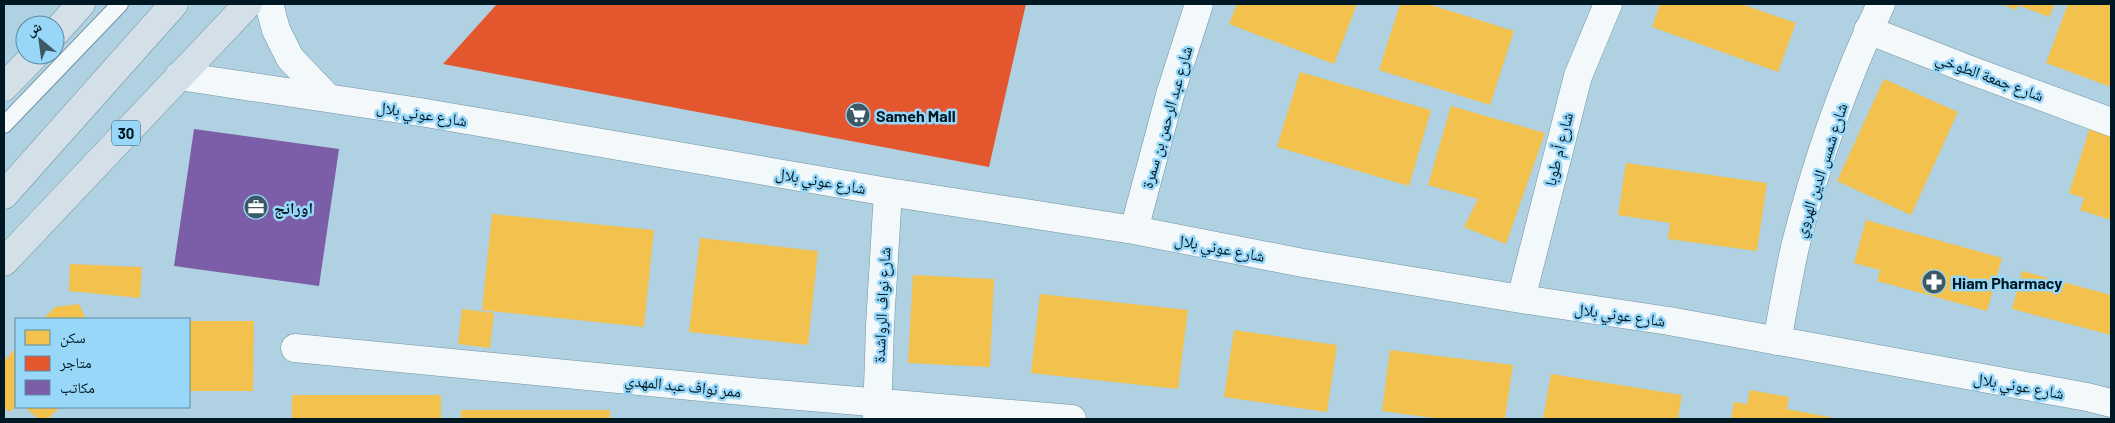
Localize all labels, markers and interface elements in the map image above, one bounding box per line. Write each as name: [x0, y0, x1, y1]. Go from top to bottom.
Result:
north arrow: [15, 15, 65, 65]
text: ش: [23, 17, 45, 40]
street label: شارع عبد الرحمن بن سمرة: [1137, 44, 1197, 191]
street label: شارع جمعة الطوخي: [1932, 48, 2047, 108]
street label: شارع عوني بلال: [375, 96, 469, 134]
street label: شارع شمس الدين الهروي: [1789, 100, 1855, 241]
supermarket icon: Sameh Mall: [845, 102, 871, 128]
place label: Sameh Mall: [876, 106, 956, 125]
street label: شارع أم طوبا: [1540, 110, 1578, 188]
road number: 30: [112, 120, 140, 146]
street label: شارع عوني بلال: [774, 163, 868, 201]
office icon: اورانج: [243, 194, 269, 220]
place label: اورانج: [274, 198, 313, 219]
street label: شارع عوني بلال: [1173, 229, 1267, 269]
street label: شارع نواف الرواشدة: [868, 247, 896, 363]
pharmacy icon: Hiam Pharmacy: [1921, 269, 1947, 295]
place label: Hiam Pharmacy: [1952, 273, 2062, 292]
street label: شارع عوني بلال: [1573, 298, 1667, 334]
legend: [15, 318, 190, 408]
text: سكن: [60, 328, 86, 348]
text: متاجر: [59, 353, 92, 372]
street label: شارع عوني بلال: [1972, 368, 2066, 406]
street label: ممر نواف عبد المهدي: [623, 369, 742, 405]
text: مكاتب: [60, 378, 95, 396]

